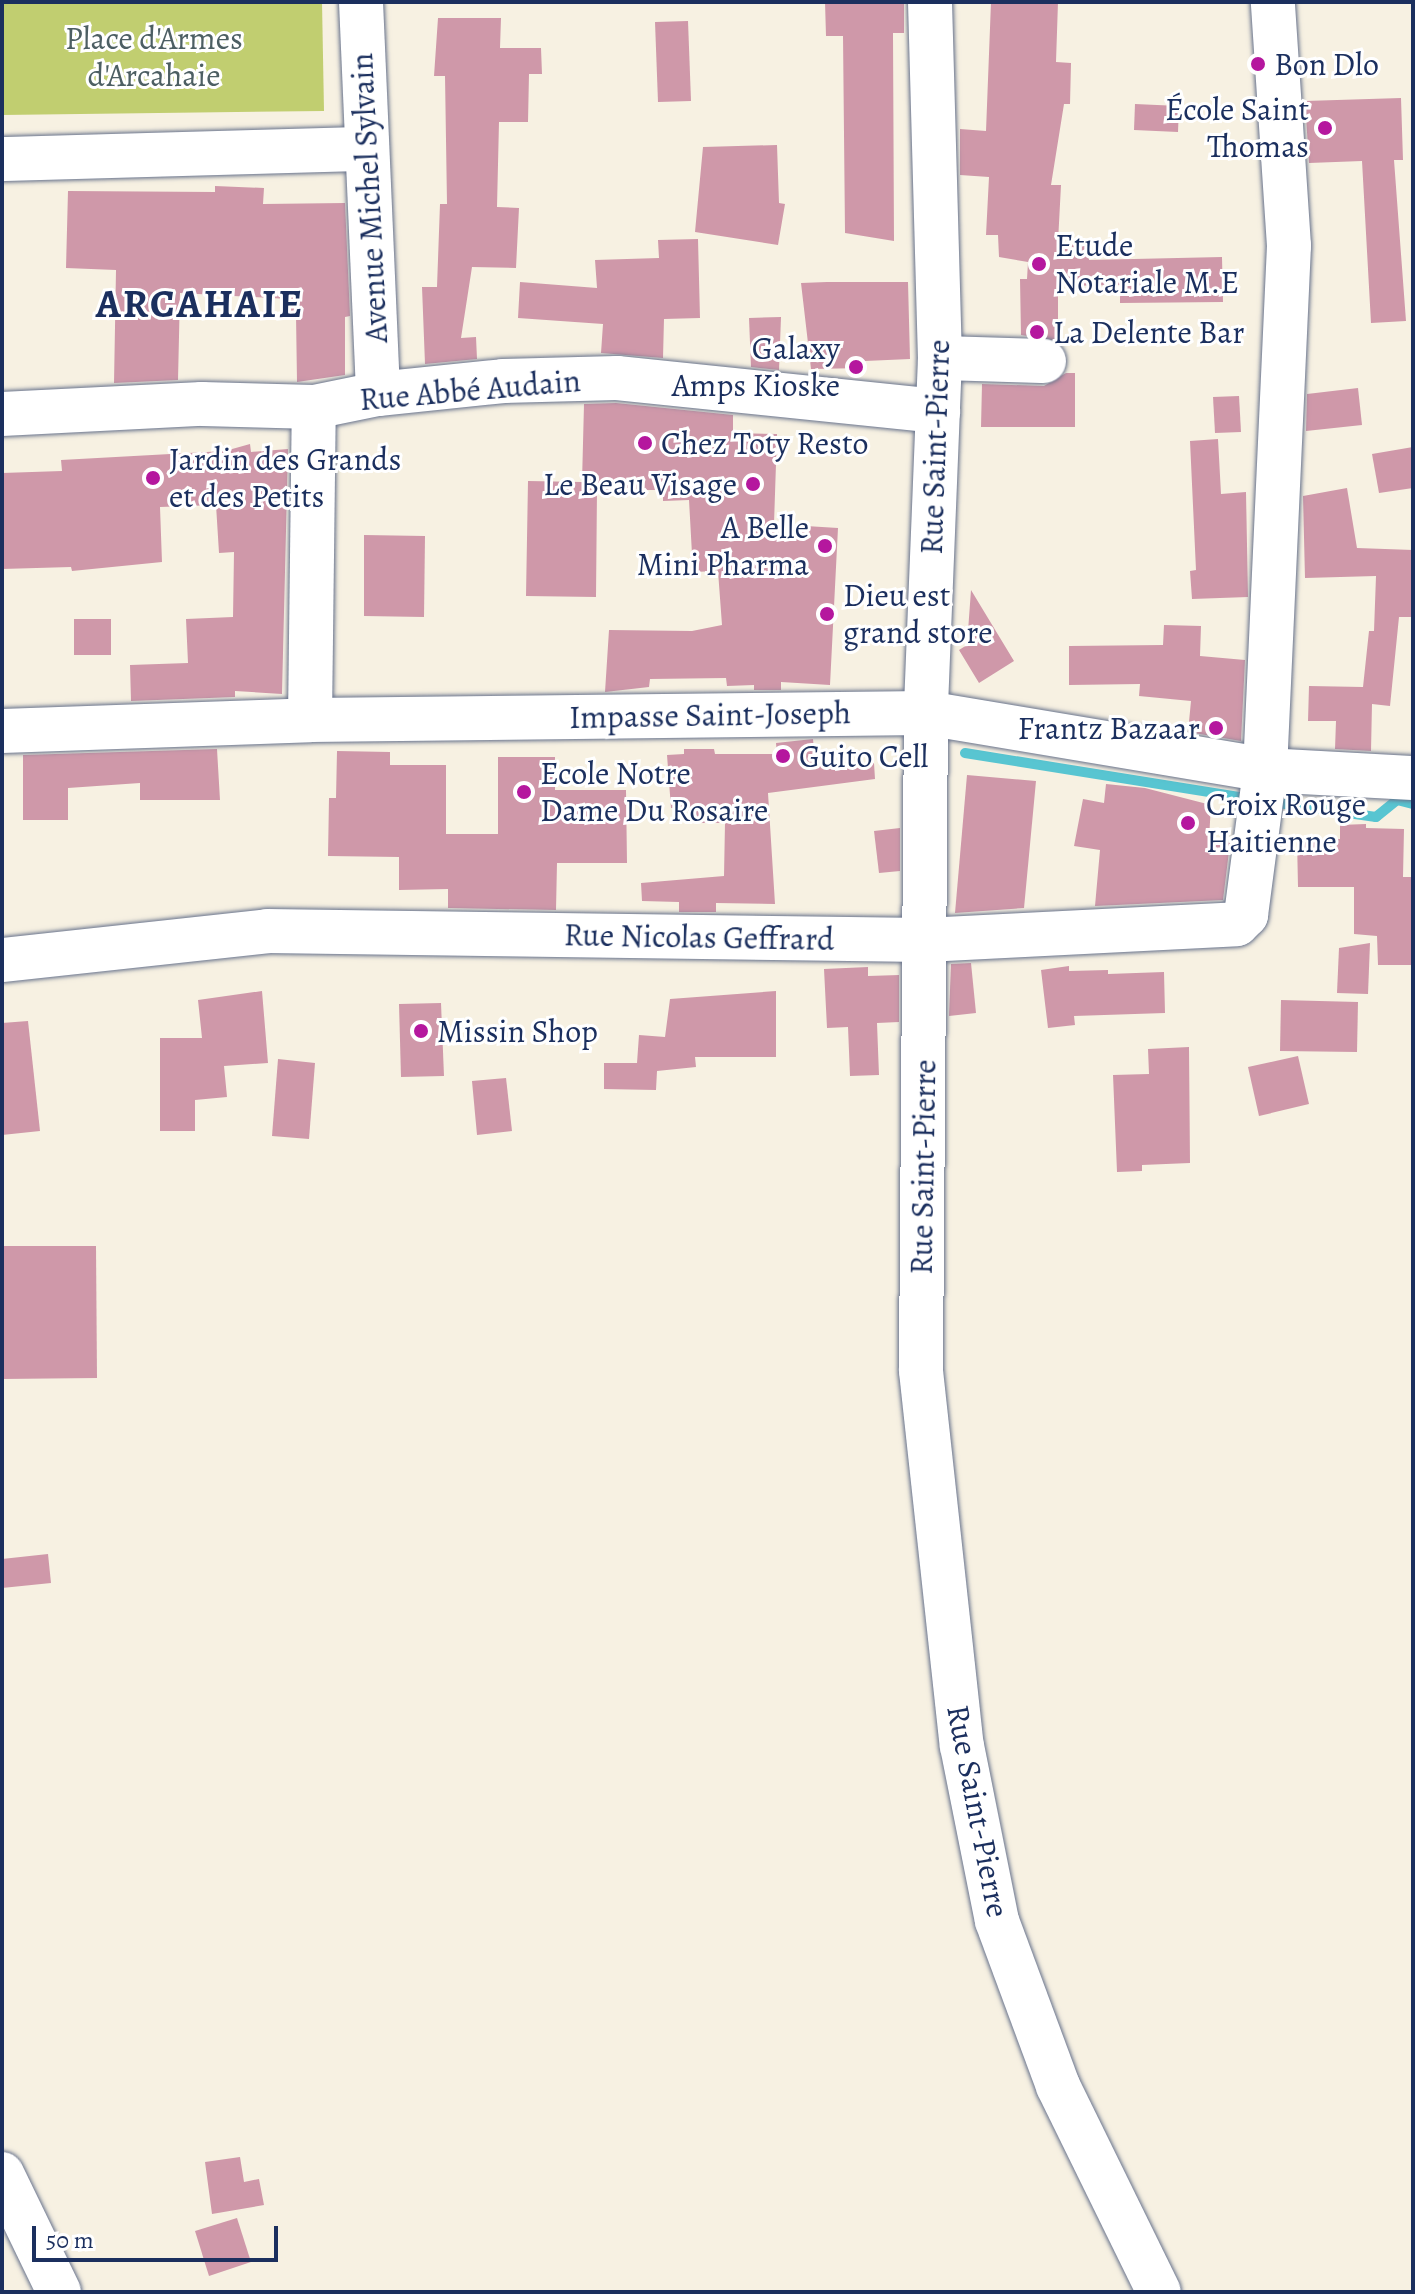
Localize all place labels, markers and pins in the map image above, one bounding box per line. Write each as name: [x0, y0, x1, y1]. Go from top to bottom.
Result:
place label: Bon Dlo: [1274, 45, 1379, 83]
marker: Bon Dlo: [1249, 55, 1267, 73]
place label: École Saint Thomas: [1165, 91, 1309, 166]
marker: École Saint Thomas: [1316, 119, 1334, 137]
place label: Etude Notariale M.E: [1055, 227, 1239, 302]
marker: Etude Notariale M.E: [1030, 255, 1048, 273]
place label: La Delente Bar: [1053, 313, 1244, 351]
marker: La Delente Bar: [1028, 323, 1046, 341]
place label: Galaxy Amps Kioske: [672, 330, 840, 405]
marker: Galaxy Amps Kioske: [847, 358, 865, 376]
place label: Chez Toty Resto: [661, 424, 868, 462]
marker: Chez Toty Resto: [636, 434, 654, 452]
place label: Jardin des Grands et des Petits: [169, 441, 401, 516]
place label: Le Beau Visage: [543, 465, 737, 503]
marker: Jardin des Grands et des Petits: [144, 469, 162, 487]
marker: Le Beau Visage: [744, 475, 762, 493]
place label: A Belle Mini Pharma: [637, 509, 809, 584]
marker: A Belle Mini Pharma: [816, 537, 834, 555]
place label: Dieu est grand store: [843, 577, 993, 652]
marker: Dieu est grand store: [818, 605, 836, 623]
place label: Frantz Bazaar: [1017, 709, 1200, 747]
marker: Frantz Bazaar: [1207, 719, 1225, 737]
place label: Guito Cell: [799, 737, 928, 775]
marker: Guito Cell: [774, 747, 792, 765]
place label: Ecole Notre Dame Du Rosaire: [540, 755, 768, 830]
marker: Ecole Notre Dame Du Rosaire: [515, 783, 533, 801]
place label: Croix Rouge Haitienne: [1206, 786, 1366, 861]
marker: Croix Rouge Haitienne: [1177, 812, 1199, 834]
place label: Missin Shop: [437, 1012, 598, 1050]
marker: Missin Shop: [412, 1022, 430, 1040]

